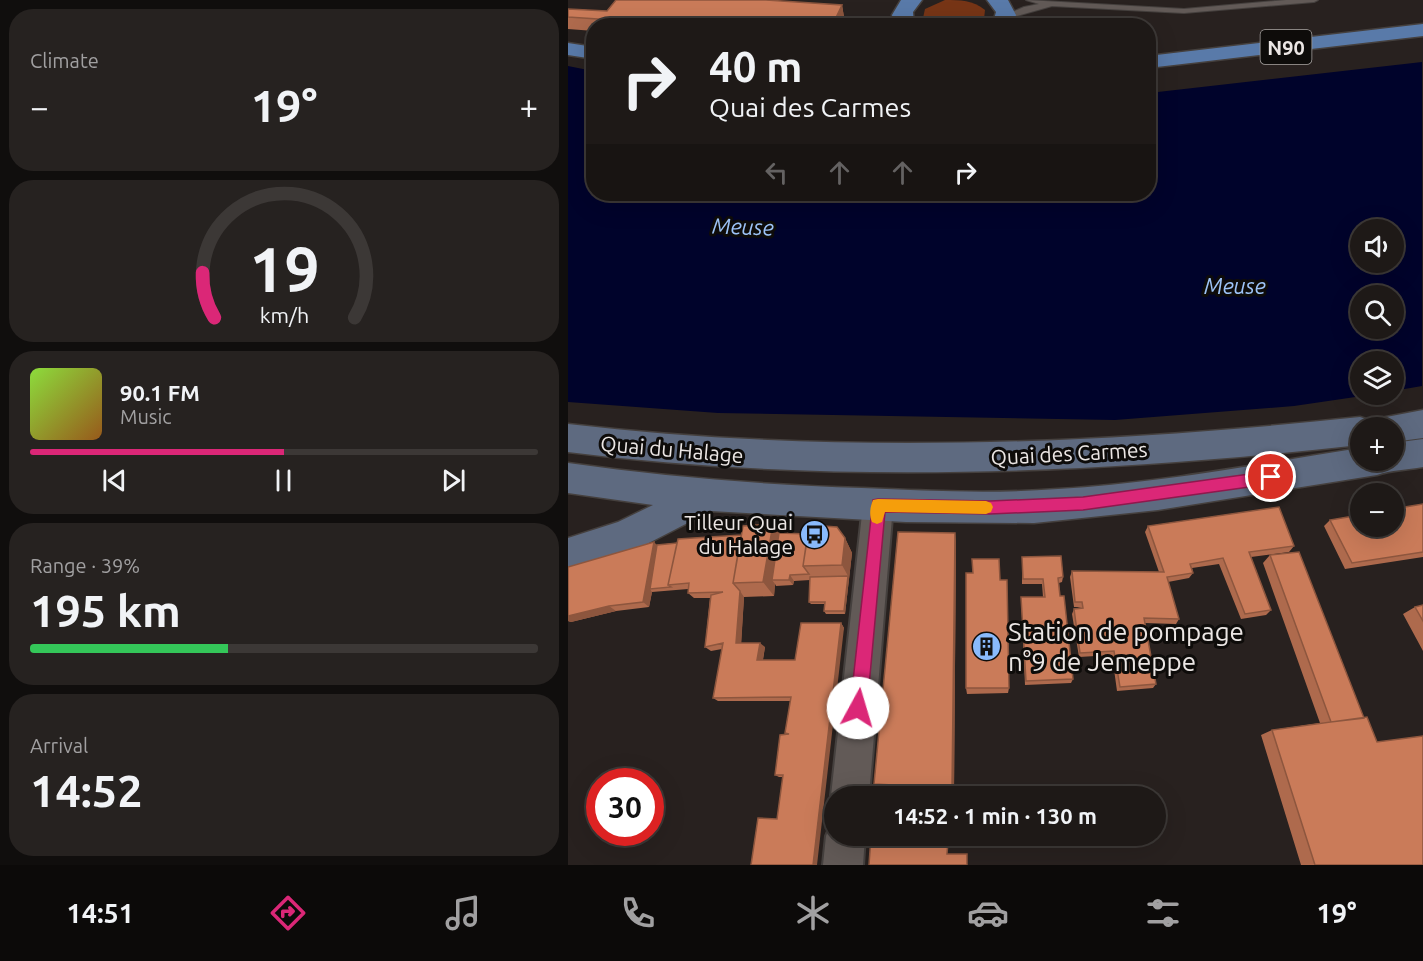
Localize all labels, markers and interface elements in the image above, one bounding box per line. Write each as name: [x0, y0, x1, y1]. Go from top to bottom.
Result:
road number: N90: [1260, 30, 1312, 64]
icon: right: [610, 42, 688, 120]
text: 40 m: [709, 43, 803, 90]
text: Climate: [30, 49, 99, 72]
text: 19°: [251, 80, 317, 131]
text: −: [30, 88, 49, 125]
text: +: [519, 88, 538, 125]
text: Quai des Carmes: [709, 92, 911, 122]
icon: left: [760, 156, 793, 189]
icon: ahead: [823, 156, 856, 189]
icon: ahead: [886, 156, 919, 189]
icon: right: [949, 156, 982, 189]
water label: Meuse: [712, 212, 774, 240]
map controls: [1350, 219, 1404, 537]
button: sound: [1350, 219, 1404, 273]
text: 19: [249, 234, 319, 304]
water label: Meuse: [1204, 273, 1266, 298]
button: search: [1350, 285, 1404, 339]
text: km/h: [259, 304, 309, 328]
button: layers: [1350, 351, 1404, 405]
text: 90.1 FM: [120, 380, 200, 405]
text: Music: [120, 405, 172, 428]
button: +: [1350, 417, 1404, 471]
street label: Quai du Halage: [599, 431, 745, 467]
street label: Quai des Carmes: [990, 437, 1148, 469]
pin: [1245, 451, 1296, 502]
icon: arrive: [1254, 460, 1287, 493]
icon: previous: [98, 464, 131, 497]
icon: pause: [267, 464, 300, 497]
icon: next: [437, 464, 470, 497]
button: −: [1350, 483, 1404, 537]
place label: Tilleur Quai du Halage: [684, 510, 793, 558]
bus stop icon: Tilleur Quai du Halage: [798, 518, 830, 550]
text: Range · 39%: [30, 554, 140, 577]
text: 195 km: [30, 585, 181, 636]
place label: Station de pompage n°9 de Jemeppe: [1008, 617, 1244, 676]
building icon: Station de pompage n°9 de Jemeppe: [971, 630, 1003, 662]
position arrow: [826, 676, 890, 740]
text: Arrival: [30, 734, 88, 757]
text: 14:52: [30, 765, 143, 816]
speed limit sign: 30: [586, 768, 664, 846]
text: 14:52 · 1 min · 130 m: [893, 803, 1097, 828]
icon: directions: [267, 892, 309, 934]
icon: music: [442, 892, 484, 934]
icon: phone: [617, 892, 659, 934]
icon: climate: [792, 892, 834, 934]
icon: car: [967, 892, 1009, 934]
icon: filters: [1142, 892, 1184, 934]
text: 14:51: [66, 898, 134, 928]
text: 19°: [1316, 898, 1356, 928]

